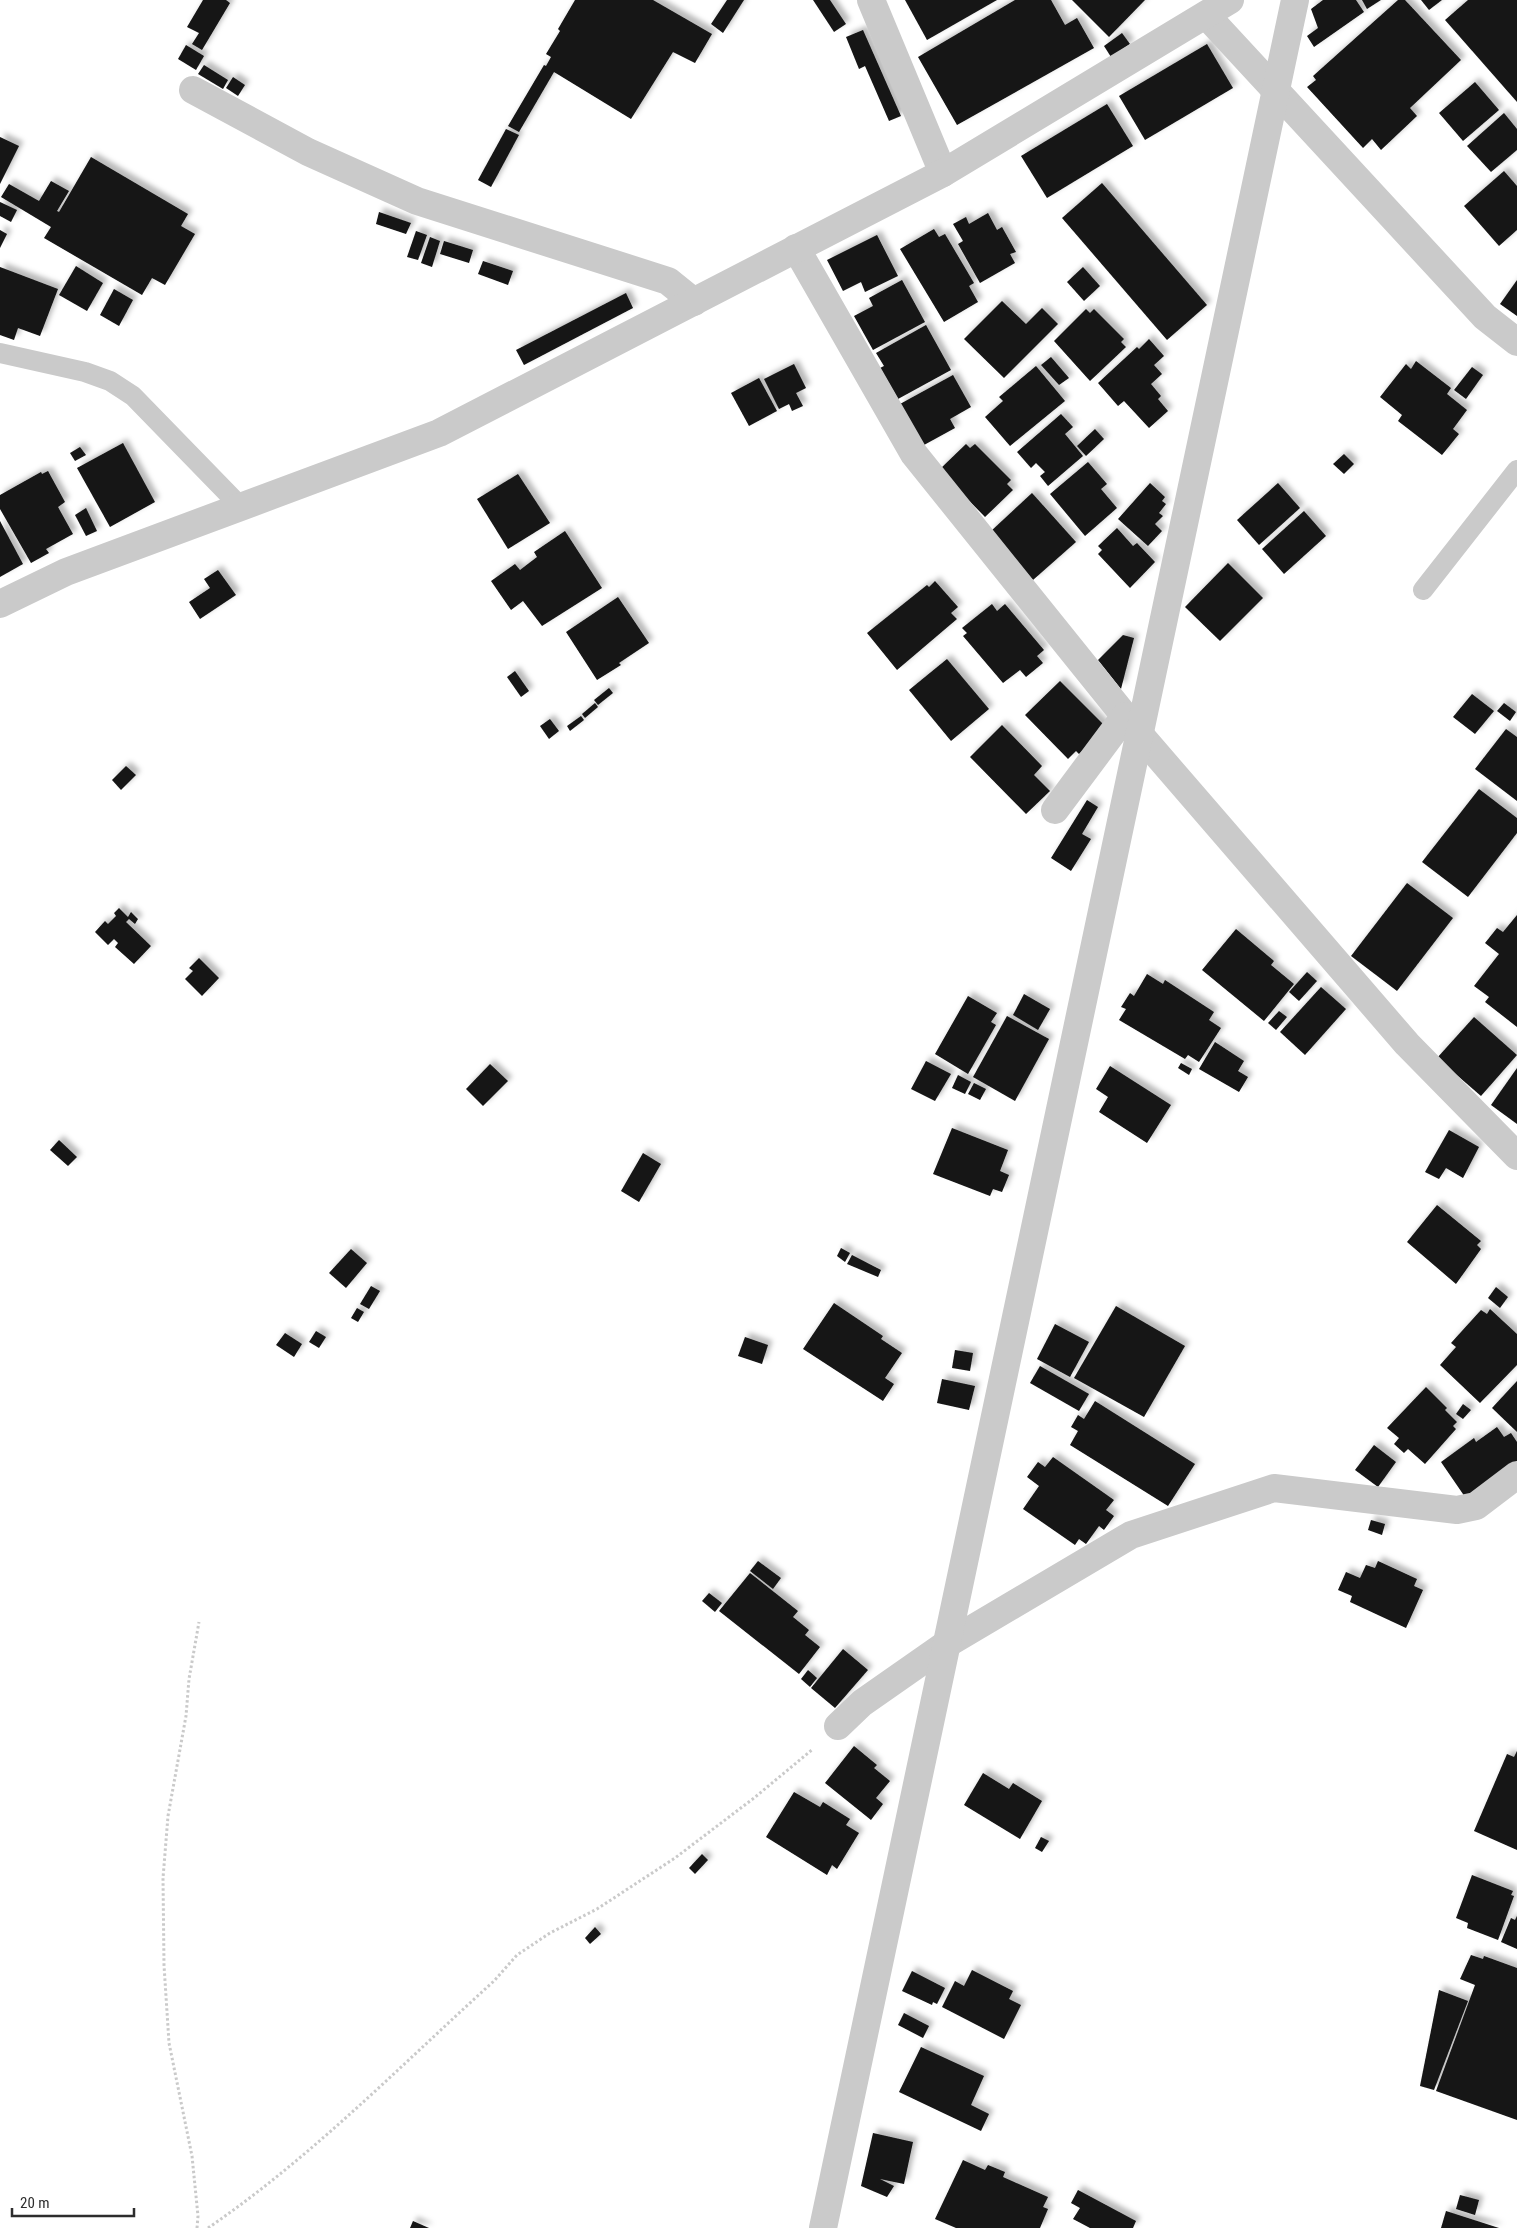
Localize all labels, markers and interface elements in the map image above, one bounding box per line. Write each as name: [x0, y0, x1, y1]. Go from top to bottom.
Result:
scale bar: [12, 2186, 135, 2218]
text: 20 m: [20, 2194, 50, 2212]

